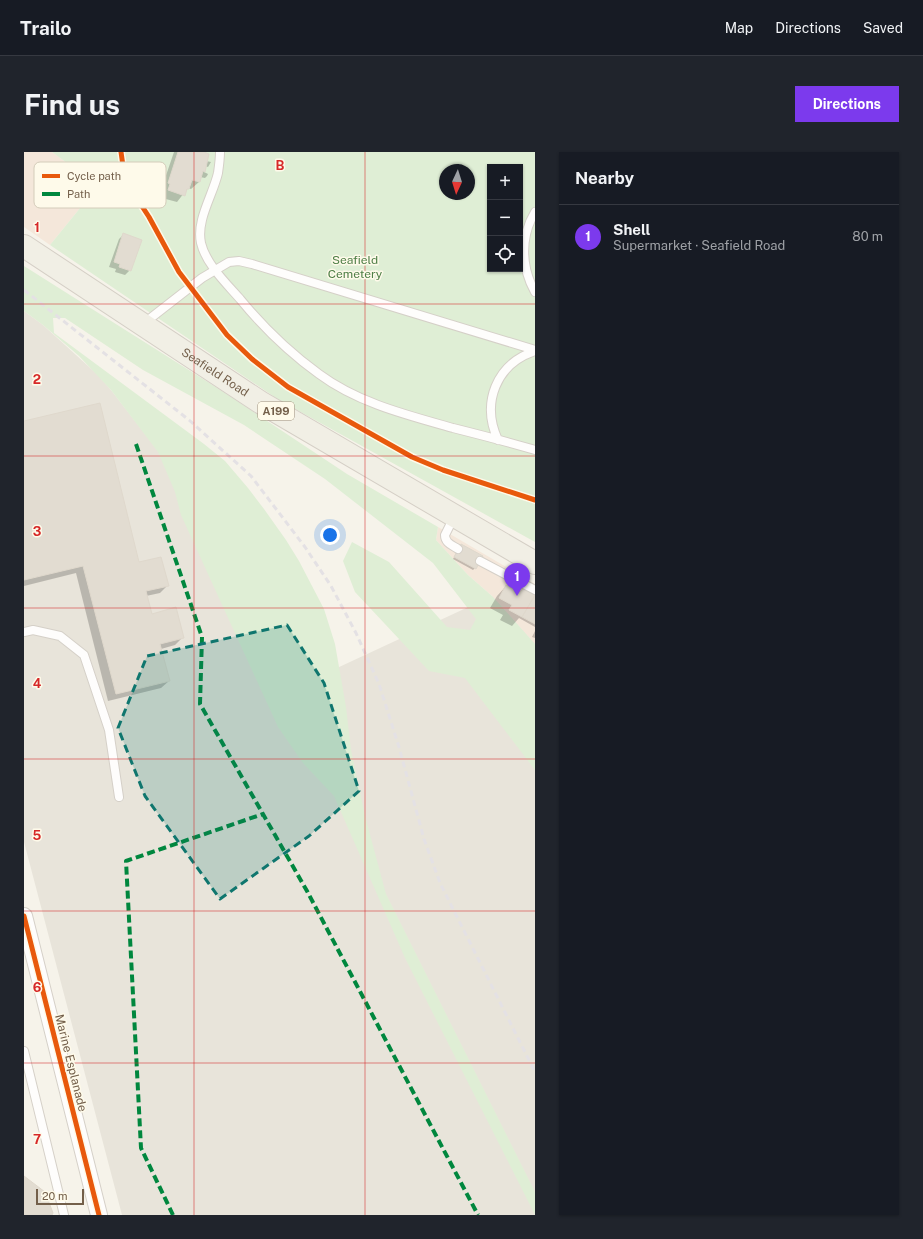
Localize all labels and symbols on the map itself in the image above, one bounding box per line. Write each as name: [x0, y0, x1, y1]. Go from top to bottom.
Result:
text: B: [276, 158, 285, 173]
legend: [34, 162, 166, 208]
north arrow: [439, 164, 475, 200]
text: Cycle path: [67, 170, 121, 182]
text: Path: [67, 188, 90, 200]
text: 1: [34, 220, 40, 235]
park label: Seafield Cemetery: [328, 253, 383, 281]
street label: Seafield Road: [179, 345, 251, 400]
text: 2: [33, 372, 41, 387]
road number: A199: [258, 402, 294, 420]
text: 3: [33, 524, 42, 539]
your location: [320, 525, 340, 545]
pin: 1: [504, 563, 530, 596]
text: 4: [33, 676, 42, 691]
text: 5: [33, 828, 42, 843]
text: 6: [33, 980, 42, 995]
street label: Marine Esplanade: [52, 1013, 90, 1113]
text: 7: [33, 1132, 41, 1147]
scale bar: [36, 1187, 84, 1206]

